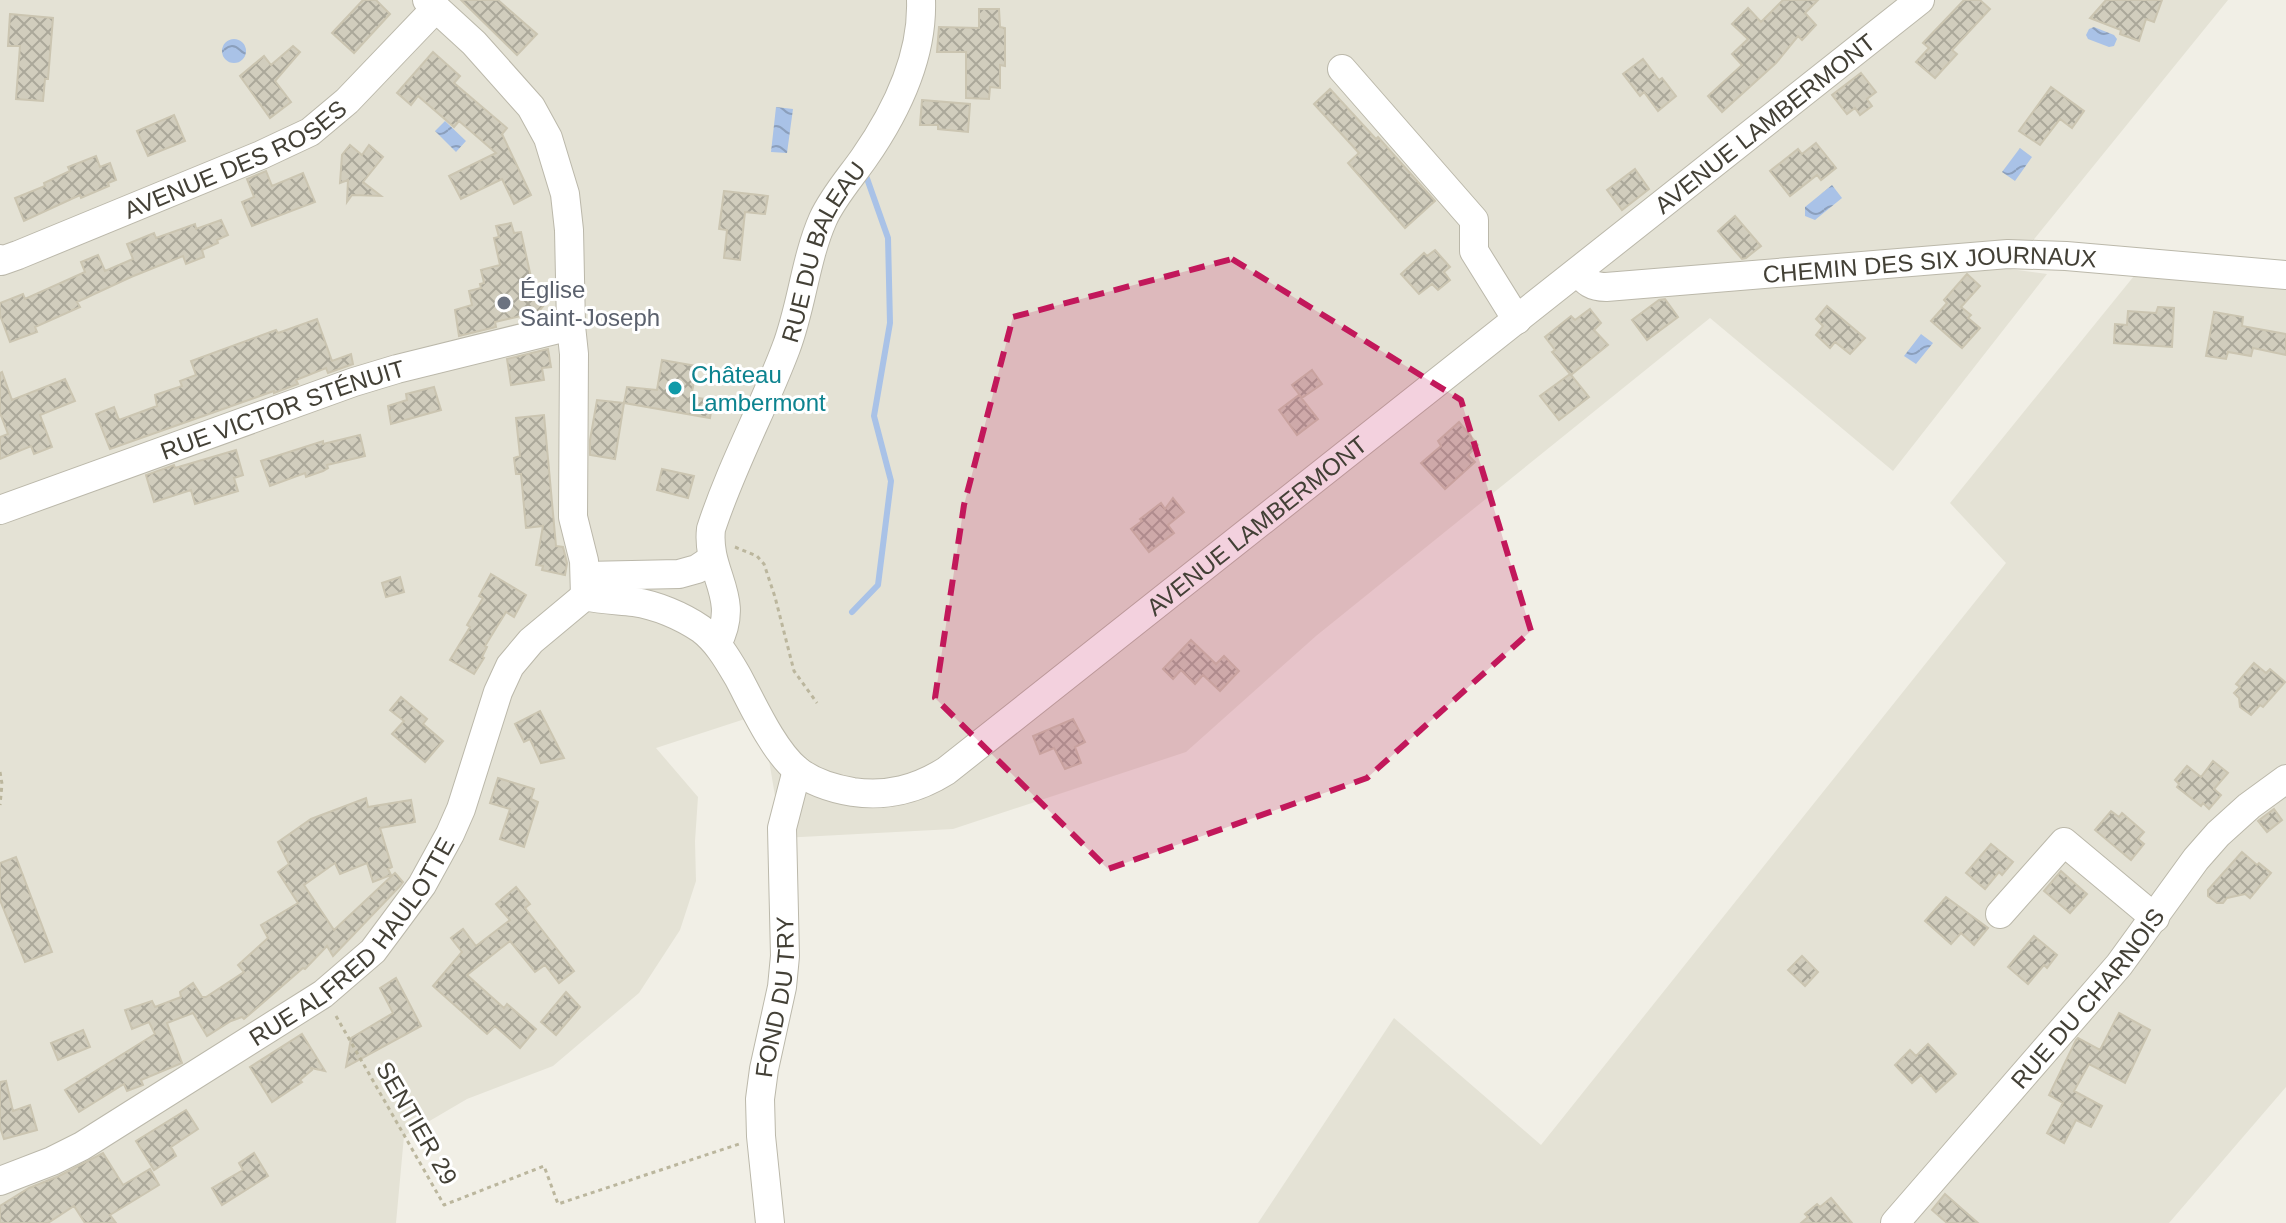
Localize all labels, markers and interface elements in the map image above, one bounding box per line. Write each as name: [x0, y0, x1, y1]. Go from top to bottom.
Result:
street label: AVENUE LAMBERMONT: [1649, 28, 1880, 218]
street label: AVENUE DES ROSES: [120, 94, 351, 223]
street label: RUE DU BALEAU: [776, 156, 870, 346]
street label: CHEMIN DES SIX JOURNAUX: [1762, 240, 2098, 288]
place label: Église Saint-Joseph: [520, 276, 660, 331]
marker: Église Saint-Joseph: [495, 294, 513, 312]
street label: RUE VICTOR STÉNUIT: [157, 354, 408, 464]
place label: Château Lambermont: [691, 361, 826, 416]
marker: Château Lambermont: [666, 379, 684, 397]
street label: AVENUE LAMBERMONT: [1141, 430, 1372, 621]
street label: RUE ALFRED HAULOTTE: [244, 833, 459, 1051]
street label: RUE DU CHARNOIS: [2005, 903, 2169, 1093]
street label: FOND DU TRY: [750, 916, 799, 1079]
street label: SENTIER 29: [371, 1057, 463, 1189]

